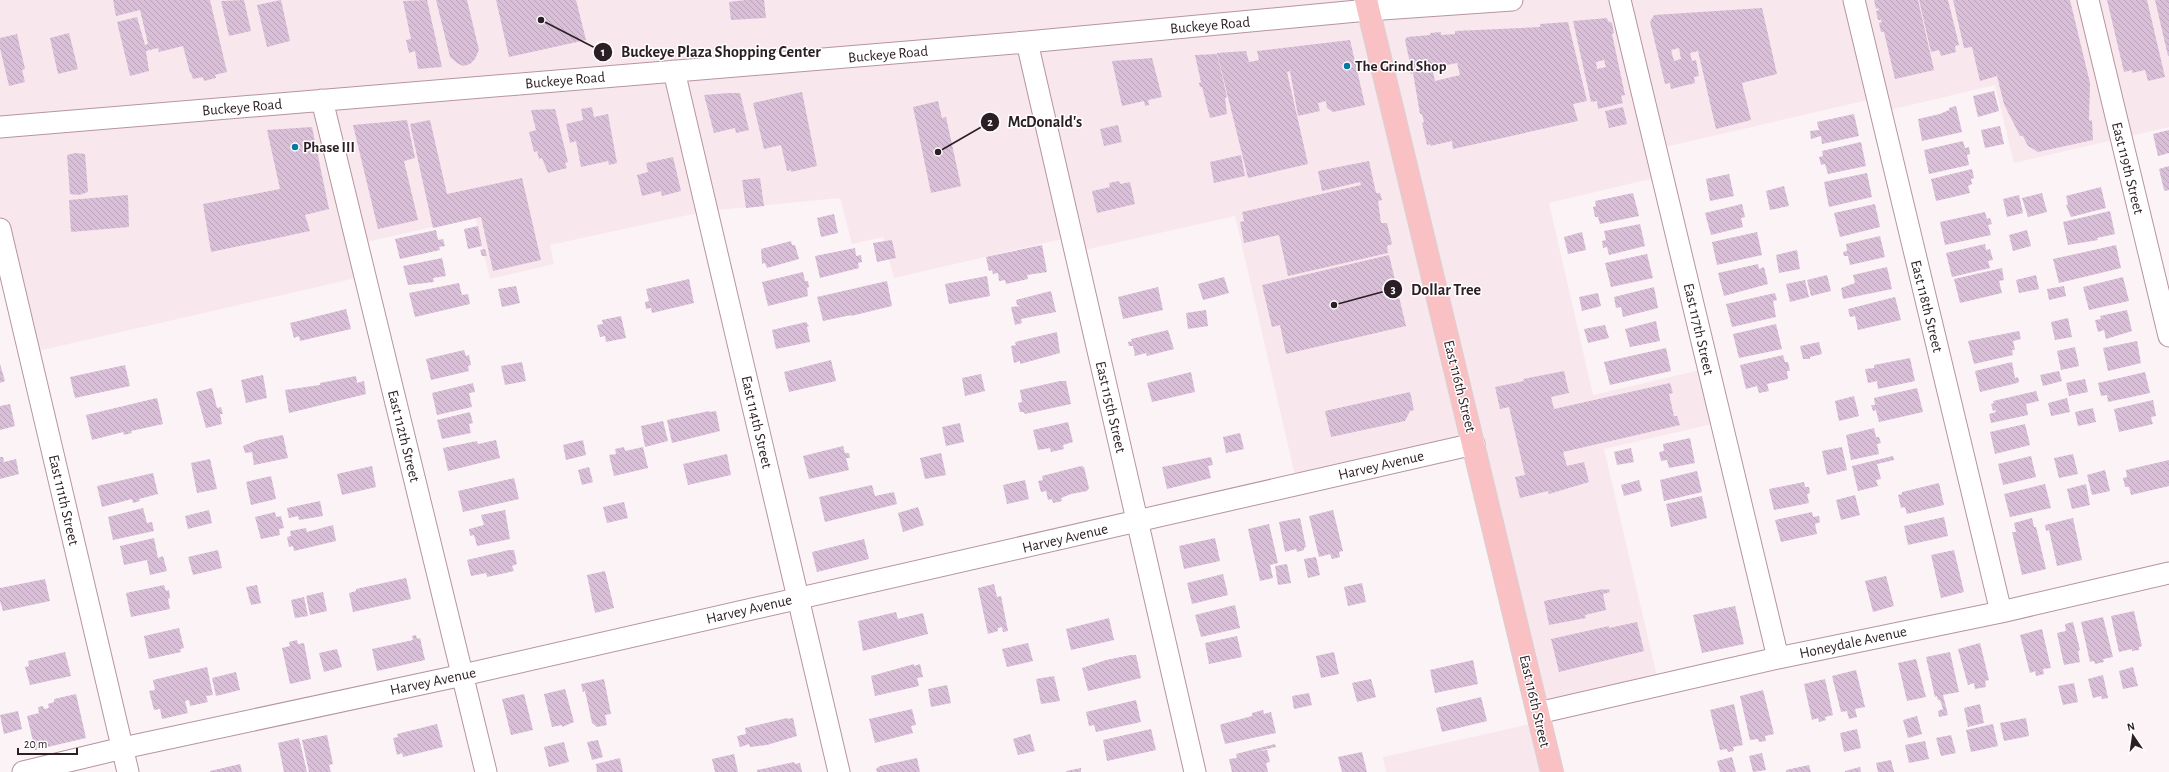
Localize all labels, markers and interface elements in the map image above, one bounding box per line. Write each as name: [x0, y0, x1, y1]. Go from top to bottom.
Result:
street label: Buckeye Road: [1169, 15, 1251, 36]
callout: Buckeye Plaza Shopping Center: [593, 38, 829, 66]
text: Buckeye Plaza Shopping Center: [621, 44, 821, 61]
street label: Buckeye Road: [847, 44, 929, 65]
text: 1: [601, 46, 605, 58]
place label: The Grind Shop: [1355, 59, 1447, 74]
marker: The Grind Shop: [1342, 61, 1352, 71]
street label: Buckeye Road: [524, 70, 606, 91]
street label: Buckeye Road: [201, 97, 283, 118]
callout: McDonald's: [980, 108, 1090, 136]
text: McDonald's: [1008, 114, 1082, 130]
text: 2: [987, 116, 993, 128]
street label: East 119th Street: [2109, 120, 2146, 216]
place label: Phase III: [303, 140, 355, 155]
marker: Phase III: [290, 142, 300, 152]
street label: East 118th Street: [1908, 258, 1945, 354]
callout: Dollar Tree: [1383, 275, 1489, 303]
text: Dollar Tree: [1411, 282, 1482, 298]
street label: East 117th Street: [1681, 282, 1716, 377]
text: 3: [1390, 283, 1396, 295]
street label: East 116th Street: [1441, 338, 1478, 434]
street label: East 115th Street: [1093, 360, 1128, 455]
street label: East 114th Street: [739, 374, 775, 470]
street label: East 112th Street: [385, 389, 422, 484]
street label: Harvey Avenue: [1337, 448, 1425, 483]
street label: East 111th Street: [46, 453, 81, 547]
street label: Harvey Avenue: [1021, 521, 1109, 556]
street label: Harvey Avenue: [705, 592, 793, 627]
street label: Honeydale Avenue: [1798, 624, 1908, 661]
street label: East 116th Street: [1517, 653, 1552, 749]
street label: Harvey Avenue: [389, 665, 478, 698]
north arrow: [2113, 716, 2153, 756]
text: N: [2126, 721, 2136, 733]
scale bar: [18, 730, 77, 756]
text: 20 m: [24, 738, 47, 750]

